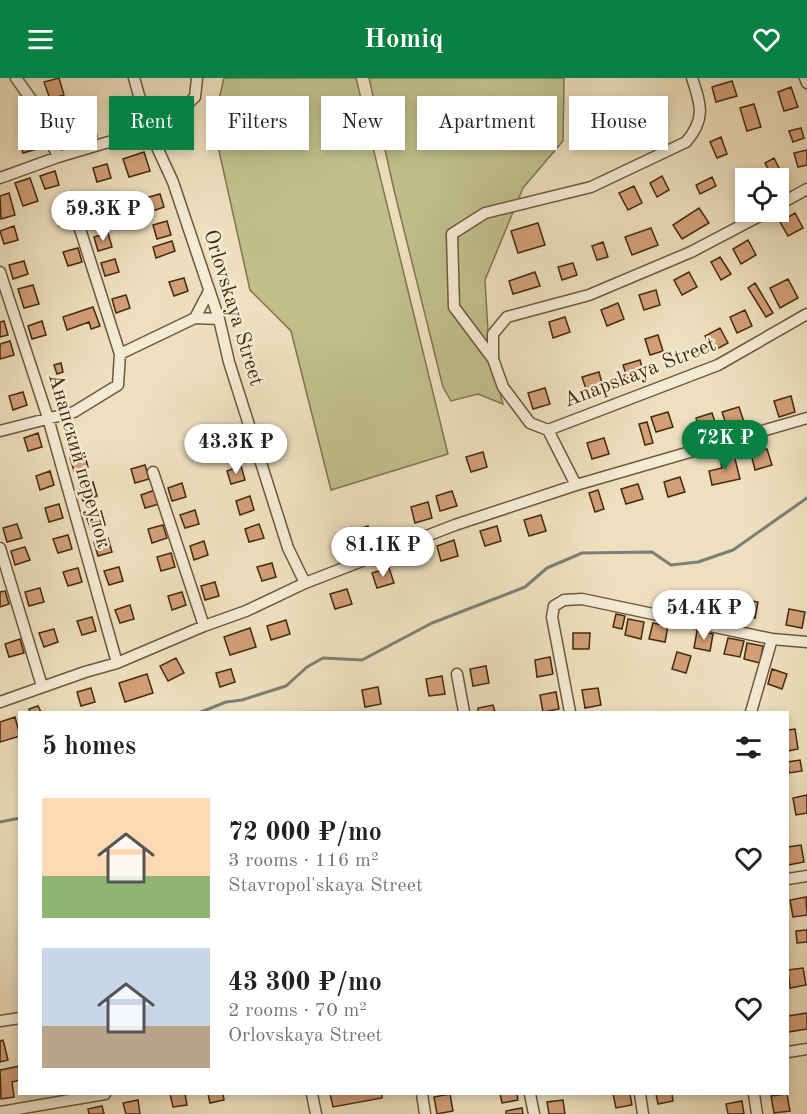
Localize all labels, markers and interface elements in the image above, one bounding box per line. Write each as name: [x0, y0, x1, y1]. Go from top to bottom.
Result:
icon: menu: [24, 23, 57, 56]
icon: heart: [750, 23, 783, 56]
text: Homiq: [364, 26, 443, 53]
chip: Buy: [18, 96, 97, 150]
chip: Rent: [109, 96, 194, 150]
chip: Filters: [206, 96, 309, 150]
chip: New: [321, 96, 405, 150]
chip: Apartment: [417, 96, 557, 150]
chip: House: [569, 96, 668, 150]
map controls: [735, 168, 789, 222]
button: locate: [735, 168, 789, 222]
pin: 59.3K ₽: [48, 191, 158, 242]
text: 59.3K ₽: [65, 200, 141, 220]
street label: Orlovskaya Street: [199, 227, 267, 389]
street label: Anapskaya Street: [561, 334, 719, 412]
street label: Анапский переулок: [44, 371, 114, 551]
pin: 72K ₽: [683, 420, 767, 471]
pin: 43.3K ₽: [181, 424, 291, 475]
text: 72K ₽: [696, 429, 754, 449]
text: 43.3K ₽: [198, 433, 274, 453]
pin: 81.1K ₽: [328, 527, 438, 578]
text: 81.1K ₽: [345, 536, 421, 556]
pin: 54.4K ₽: [649, 590, 759, 641]
text: 54.4K ₽: [666, 599, 742, 619]
icon: filters: [732, 731, 765, 764]
text: 5 homes: [42, 734, 136, 760]
text: 72 000 ₽/mo: [228, 820, 382, 846]
icon: home: [90, 822, 162, 894]
icon: heart: [732, 842, 765, 875]
text: 3 rooms · 116 m²: [228, 851, 378, 871]
text: Stavropol'skaya Street: [228, 876, 423, 896]
text: 43 300 ₽/mo: [228, 970, 382, 996]
icon: home: [90, 972, 162, 1044]
icon: heart: [732, 992, 765, 1025]
text: 2 rooms · 70 m²: [228, 1001, 367, 1021]
text: Orlovskaya Street: [228, 1026, 382, 1046]

